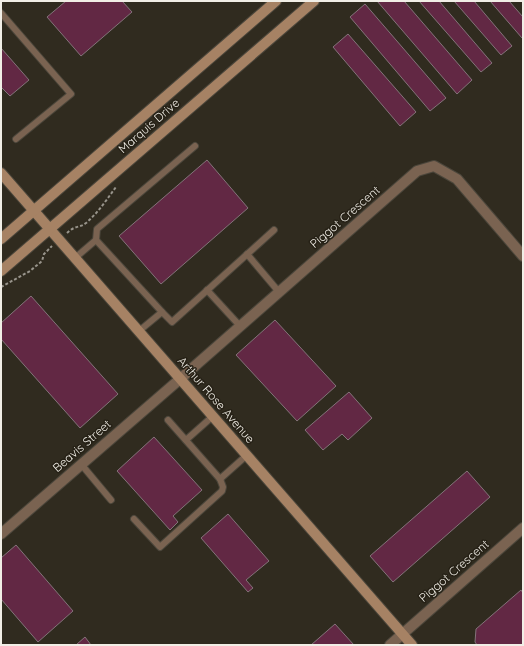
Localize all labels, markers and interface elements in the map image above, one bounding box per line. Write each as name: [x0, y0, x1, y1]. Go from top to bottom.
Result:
street label: Marquis Drive: [115, 95, 182, 156]
street label: Piggot Crescent: [307, 182, 383, 251]
street label: Arthur Rose Avenue: [175, 353, 258, 446]
street label: Beavis Street: [49, 416, 114, 475]
street label: Piggot Crescent: [416, 536, 492, 605]

